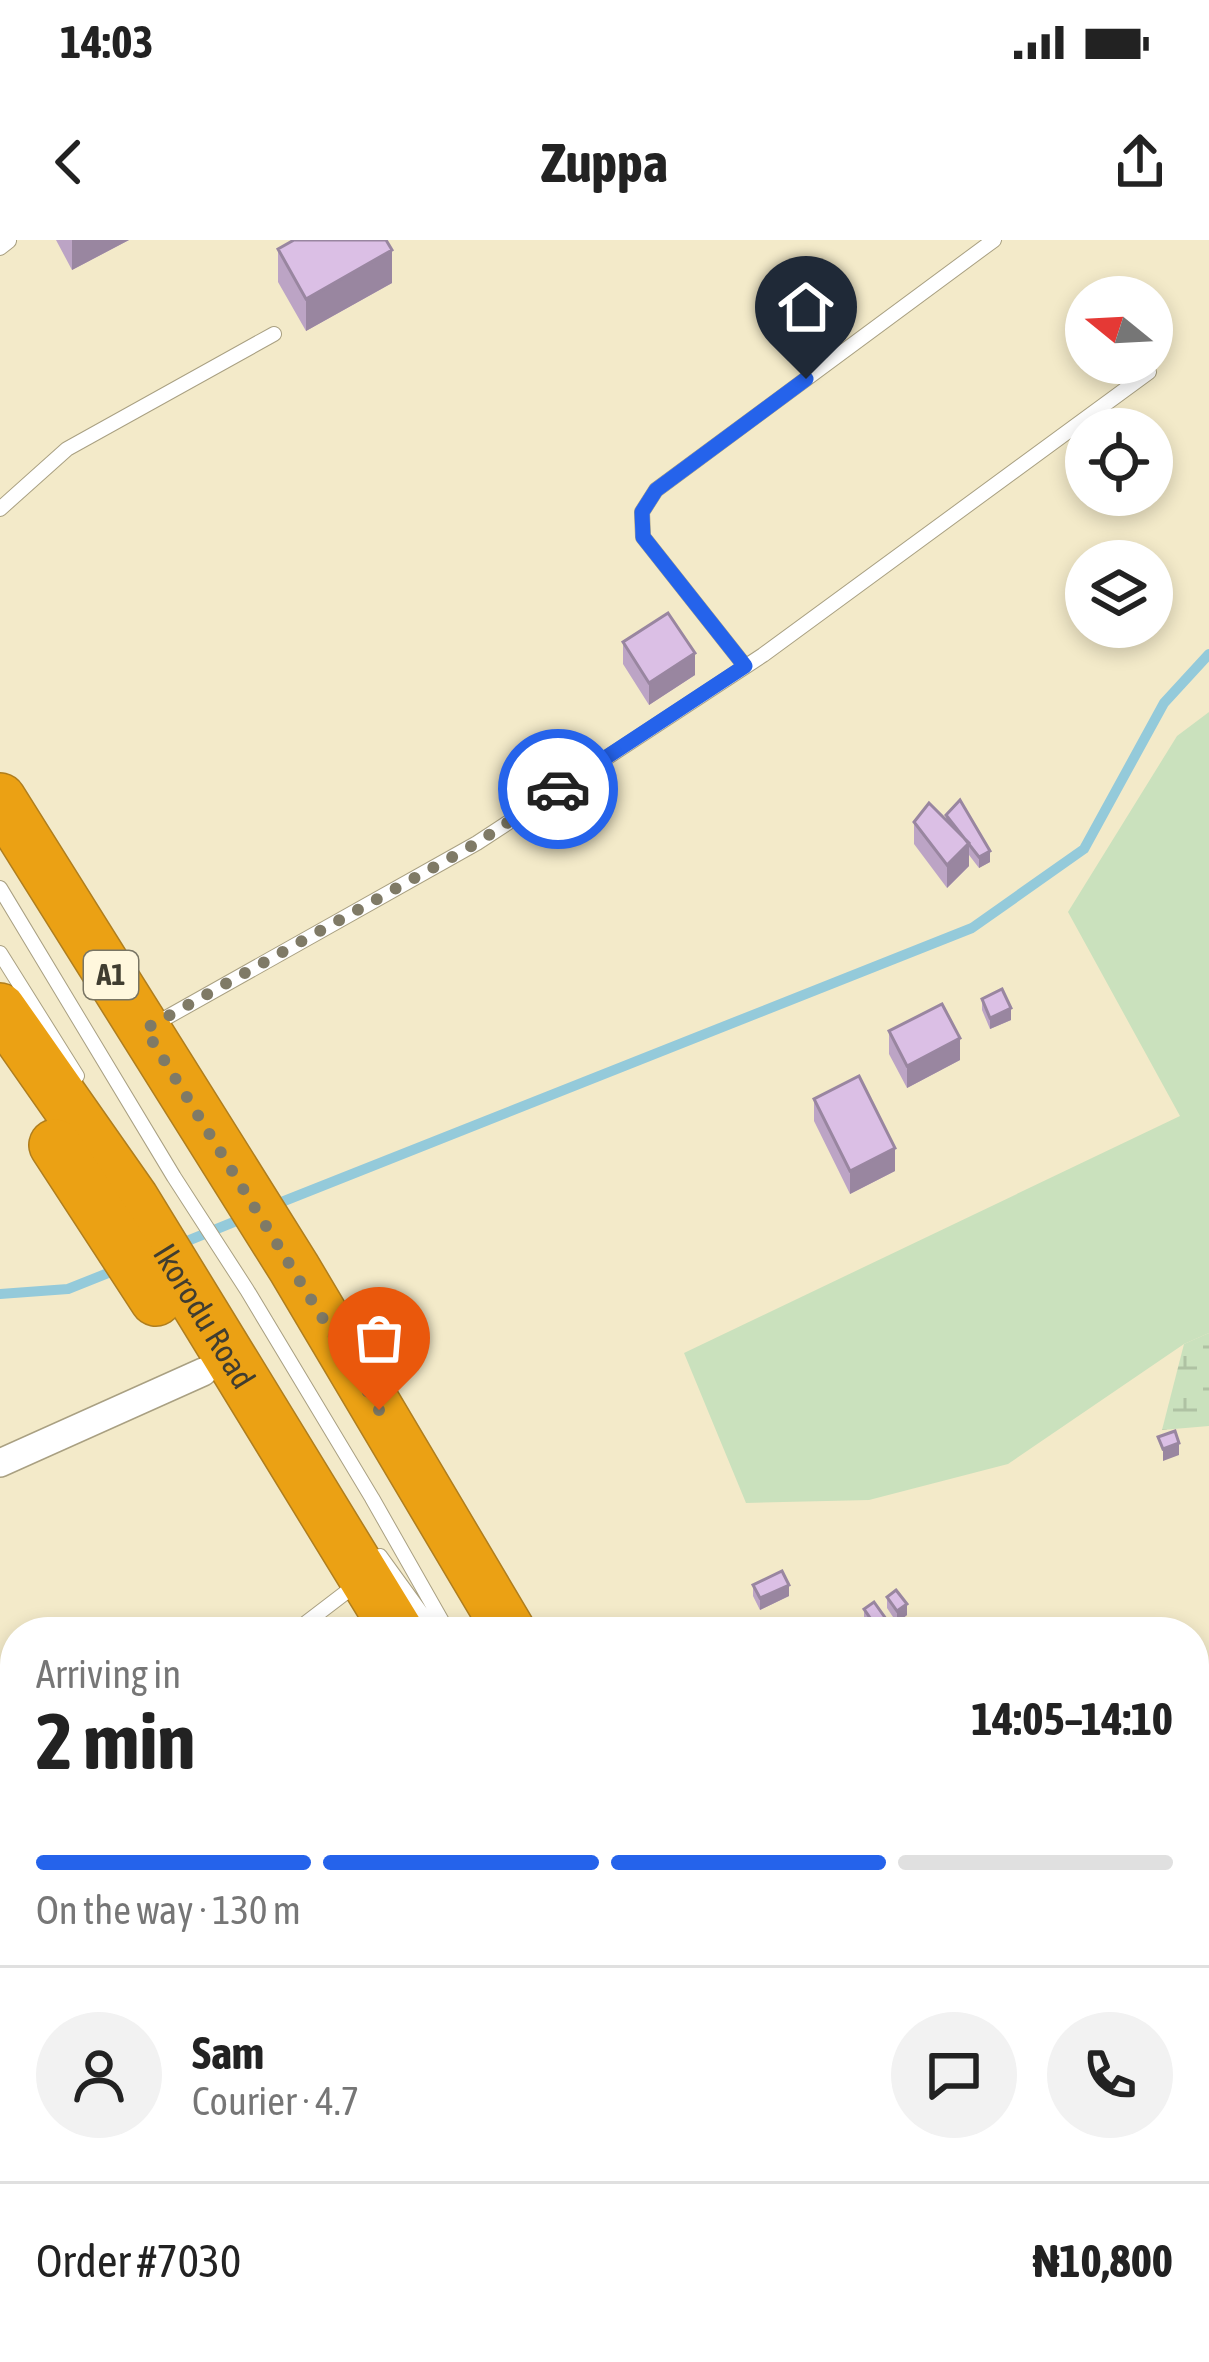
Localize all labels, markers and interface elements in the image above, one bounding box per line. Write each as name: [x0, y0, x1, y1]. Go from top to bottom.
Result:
text: 14:03: [60, 16, 154, 68]
icon: back: [36, 129, 102, 195]
icon: share: [1107, 129, 1173, 195]
text: Zuppa: [541, 132, 668, 193]
pin: [755, 256, 857, 379]
icon: home: [773, 274, 839, 340]
north arrow: [1065, 276, 1173, 384]
map controls: [1065, 276, 1173, 648]
button: locate: [1065, 408, 1173, 516]
button: layers: [1065, 540, 1173, 648]
courier: [498, 729, 618, 849]
icon: car: [525, 756, 591, 822]
road number: A1: [84, 951, 138, 999]
street label: Ikorodu Road: [146, 1237, 263, 1395]
pin: [328, 1287, 430, 1410]
icon: bag: [346, 1305, 412, 1371]
text: Arriving in: [36, 1652, 181, 1696]
text: 14:05–14:10: [971, 1693, 1173, 1745]
text: 2 min: [36, 1696, 195, 1786]
text: On the way · 130 m: [36, 1888, 301, 1932]
button: person: [36, 2012, 162, 2138]
button: chat: [891, 2012, 1017, 2138]
button: phone: [1047, 2012, 1173, 2138]
text: Sam: [192, 2027, 264, 2079]
text: Courier · 4.7: [192, 2079, 359, 2123]
text: Order #7030: [36, 2235, 241, 2287]
text: ₦10,800: [1033, 2235, 1173, 2287]

